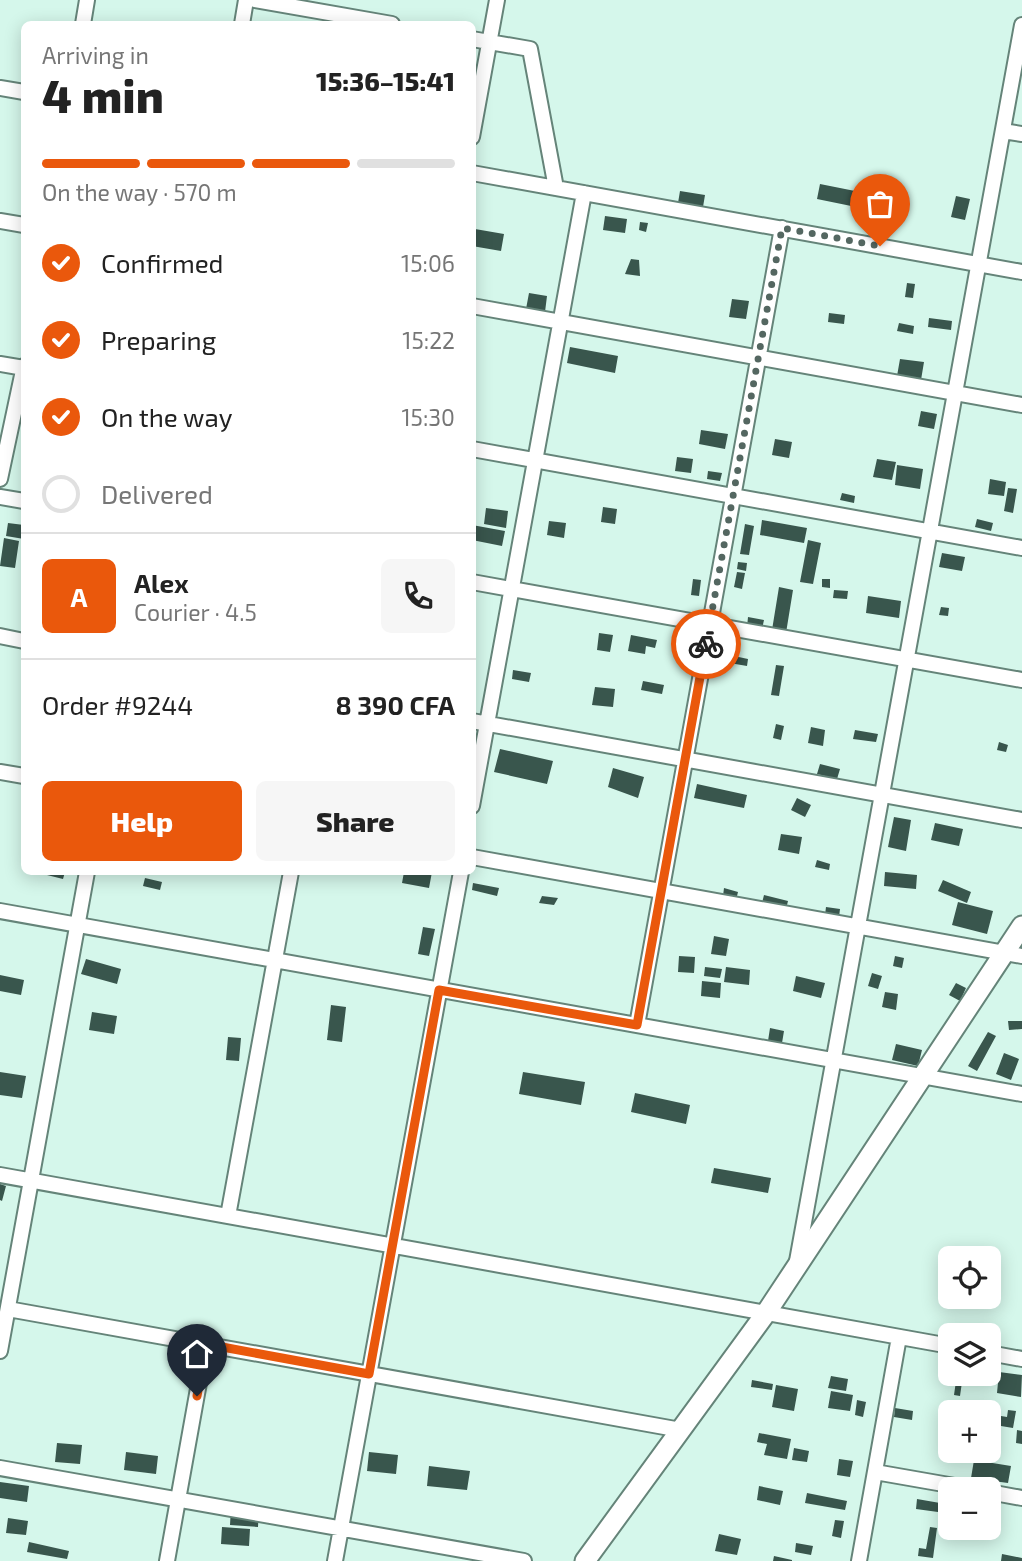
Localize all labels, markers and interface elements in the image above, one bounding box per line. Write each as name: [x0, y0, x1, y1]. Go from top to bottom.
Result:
text: Arriving in: [42, 41, 149, 69]
text: 15:36–15:41: [316, 65, 455, 96]
text: 4 min: [42, 67, 164, 122]
pin: [850, 174, 910, 246]
text: On the way · 570 m: [42, 178, 237, 206]
icon: bag: [861, 185, 899, 223]
icon: check: [42, 244, 80, 282]
text: Confirmed: [101, 247, 224, 278]
text: 15:06: [401, 249, 455, 277]
icon: check: [42, 321, 80, 359]
text: Preparing: [101, 324, 216, 355]
text: 15:22: [402, 326, 455, 354]
icon: check: [42, 398, 80, 436]
text: On the way: [101, 401, 232, 432]
text: 15:30: [401, 403, 455, 431]
text: Delivered: [101, 478, 213, 509]
button: phone: [381, 559, 455, 633]
text: Alex: [134, 567, 189, 598]
text: A: [71, 581, 87, 612]
text: Courier · 4.5: [134, 598, 257, 626]
courier: [671, 609, 741, 679]
icon: bike: [687, 625, 725, 663]
text: Order #9244: [42, 689, 193, 720]
text: 8 390 CFA: [336, 689, 455, 720]
button: Help: [42, 781, 242, 861]
button: Share: [256, 781, 455, 861]
map controls: [938, 1246, 1001, 1540]
button: locate: [938, 1246, 1001, 1309]
button: layers: [938, 1323, 1001, 1386]
pin: [167, 1324, 227, 1396]
icon: home: [178, 1335, 216, 1373]
button: +: [938, 1400, 1001, 1463]
button: −: [938, 1477, 1001, 1540]

